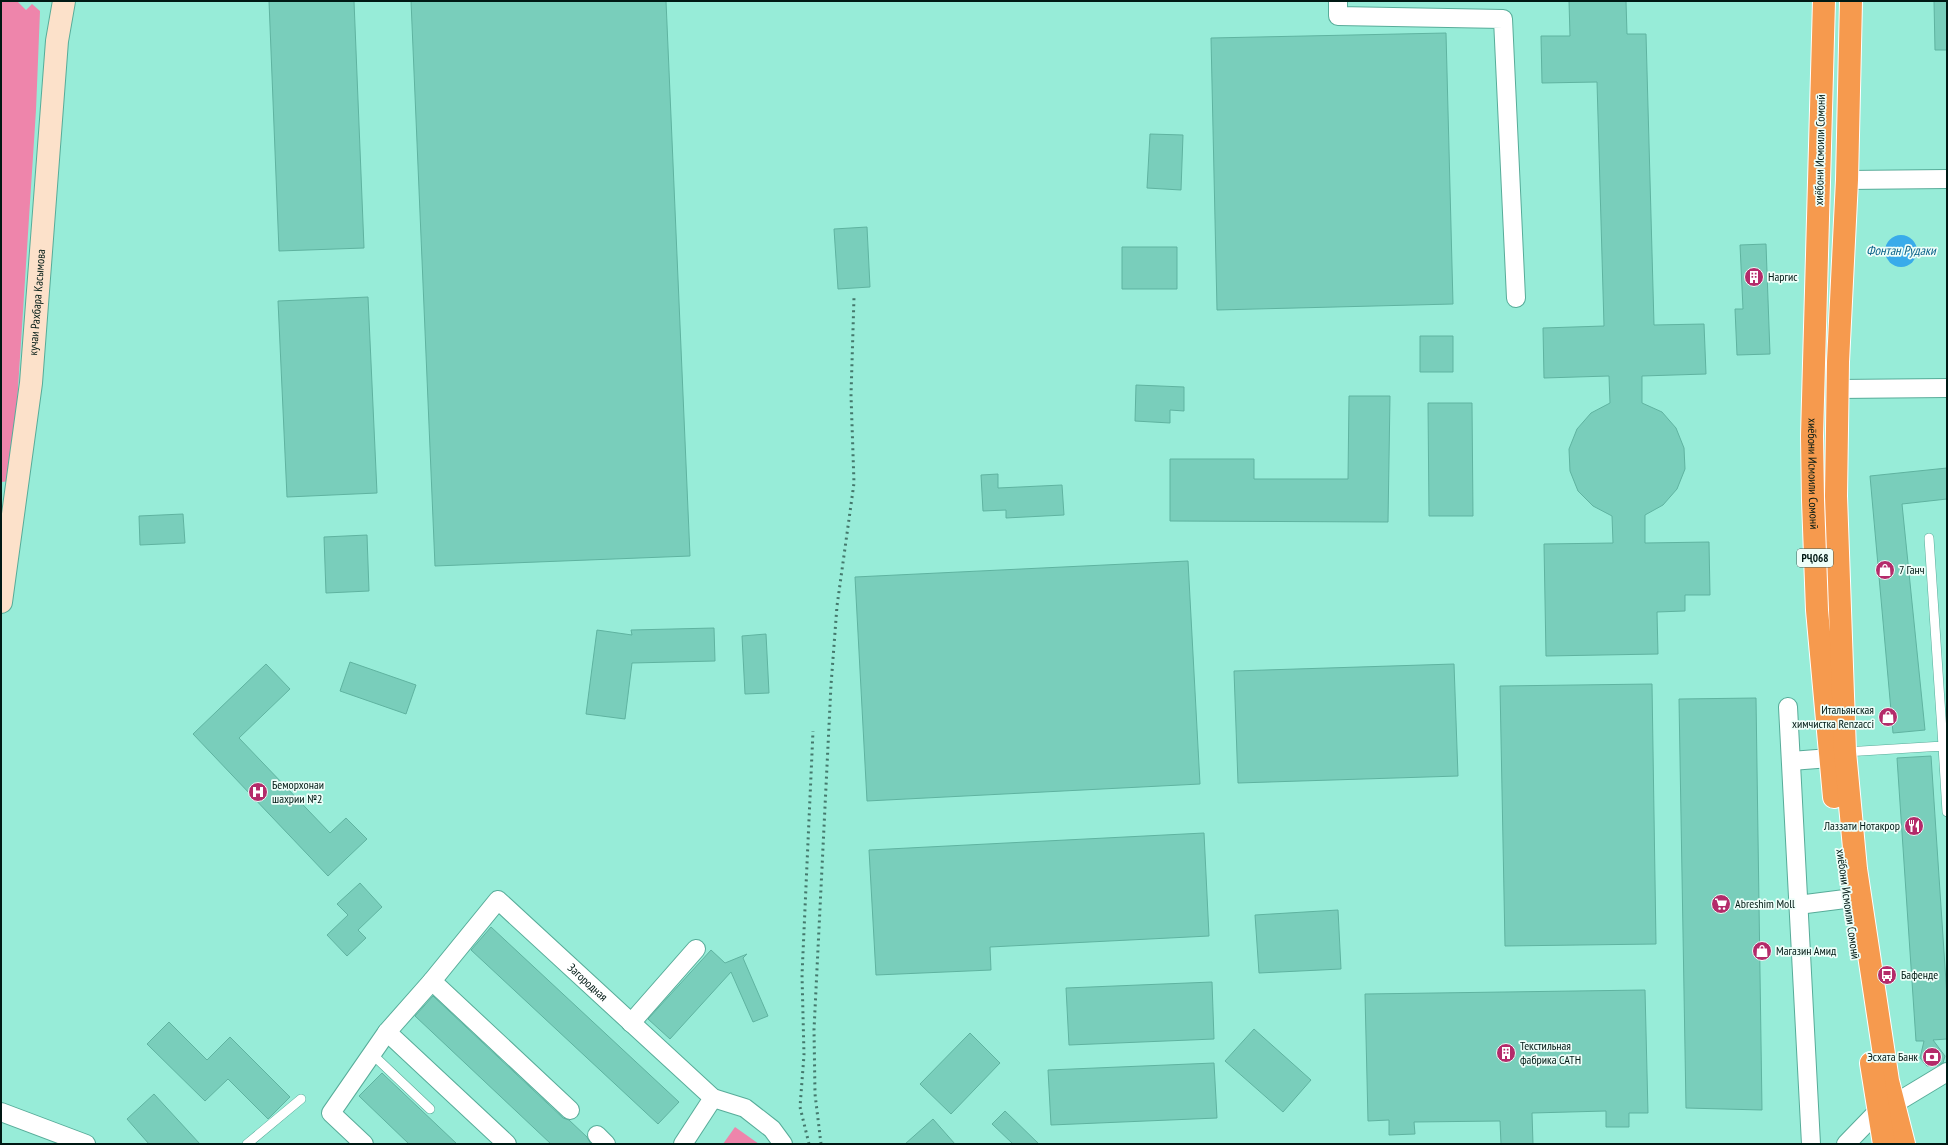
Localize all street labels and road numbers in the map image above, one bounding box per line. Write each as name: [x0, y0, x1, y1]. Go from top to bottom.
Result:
street label: хиёбони Исмоили Сомонӣ: [1811, 94, 1828, 206]
street label: кучаи Рахбара Касымова: [25, 248, 48, 356]
street label: хиёбони Исмоили Сомонӣ: [1805, 418, 1822, 530]
road number: РҶ068: [1797, 549, 1833, 567]
street label: хиёбони Исмоили Сомонӣ: [1833, 848, 1864, 960]
street label: Загородная: [565, 960, 611, 1004]

